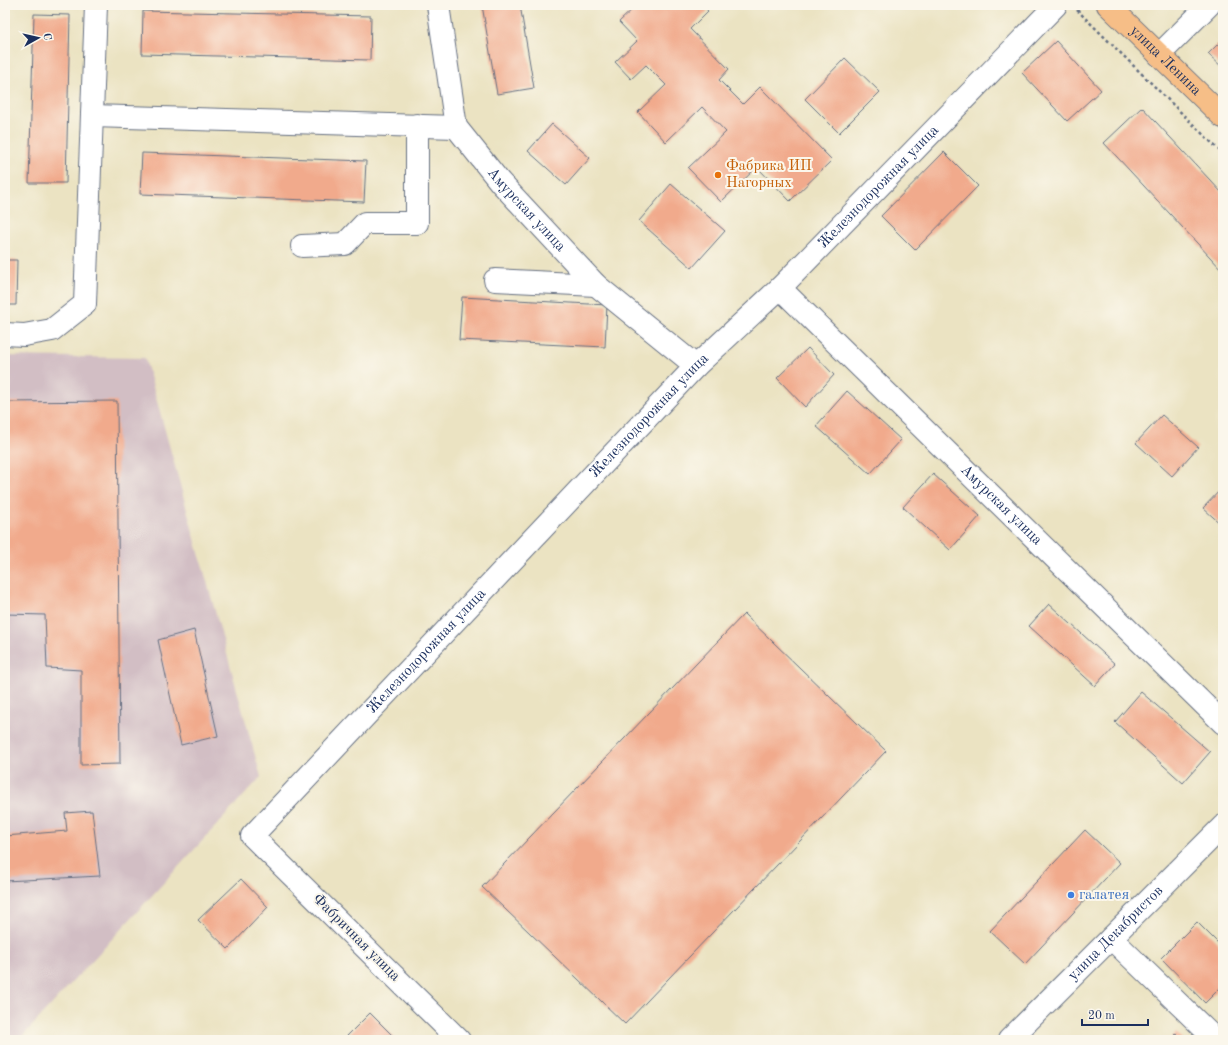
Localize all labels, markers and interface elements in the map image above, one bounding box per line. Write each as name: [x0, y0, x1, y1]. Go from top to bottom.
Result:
north arrow: [18, 18, 58, 58]
street label: улица Ленина: [1127, 23, 1204, 99]
text: С: [40, 32, 52, 41]
street label: Железнодорожная улица: [816, 122, 942, 251]
place label: Фабрика ИП Нагорных: [726, 159, 812, 191]
street label: Амурская улица: [484, 165, 569, 255]
marker: Фабрика ИП Нагорных: [713, 170, 723, 180]
street label: Железнодорожная улица: [587, 350, 712, 481]
street label: Амурская улица: [957, 462, 1045, 549]
street label: Железнодорожная улица: [365, 585, 489, 716]
street label: улица Декабристов: [1065, 883, 1166, 984]
place label: галатея: [1079, 888, 1129, 903]
marker: галатея: [1066, 890, 1076, 900]
street label: Фабричная улица: [309, 891, 403, 985]
scale bar: [1082, 1001, 1148, 1027]
text: 20 m: [1088, 1010, 1115, 1022]

